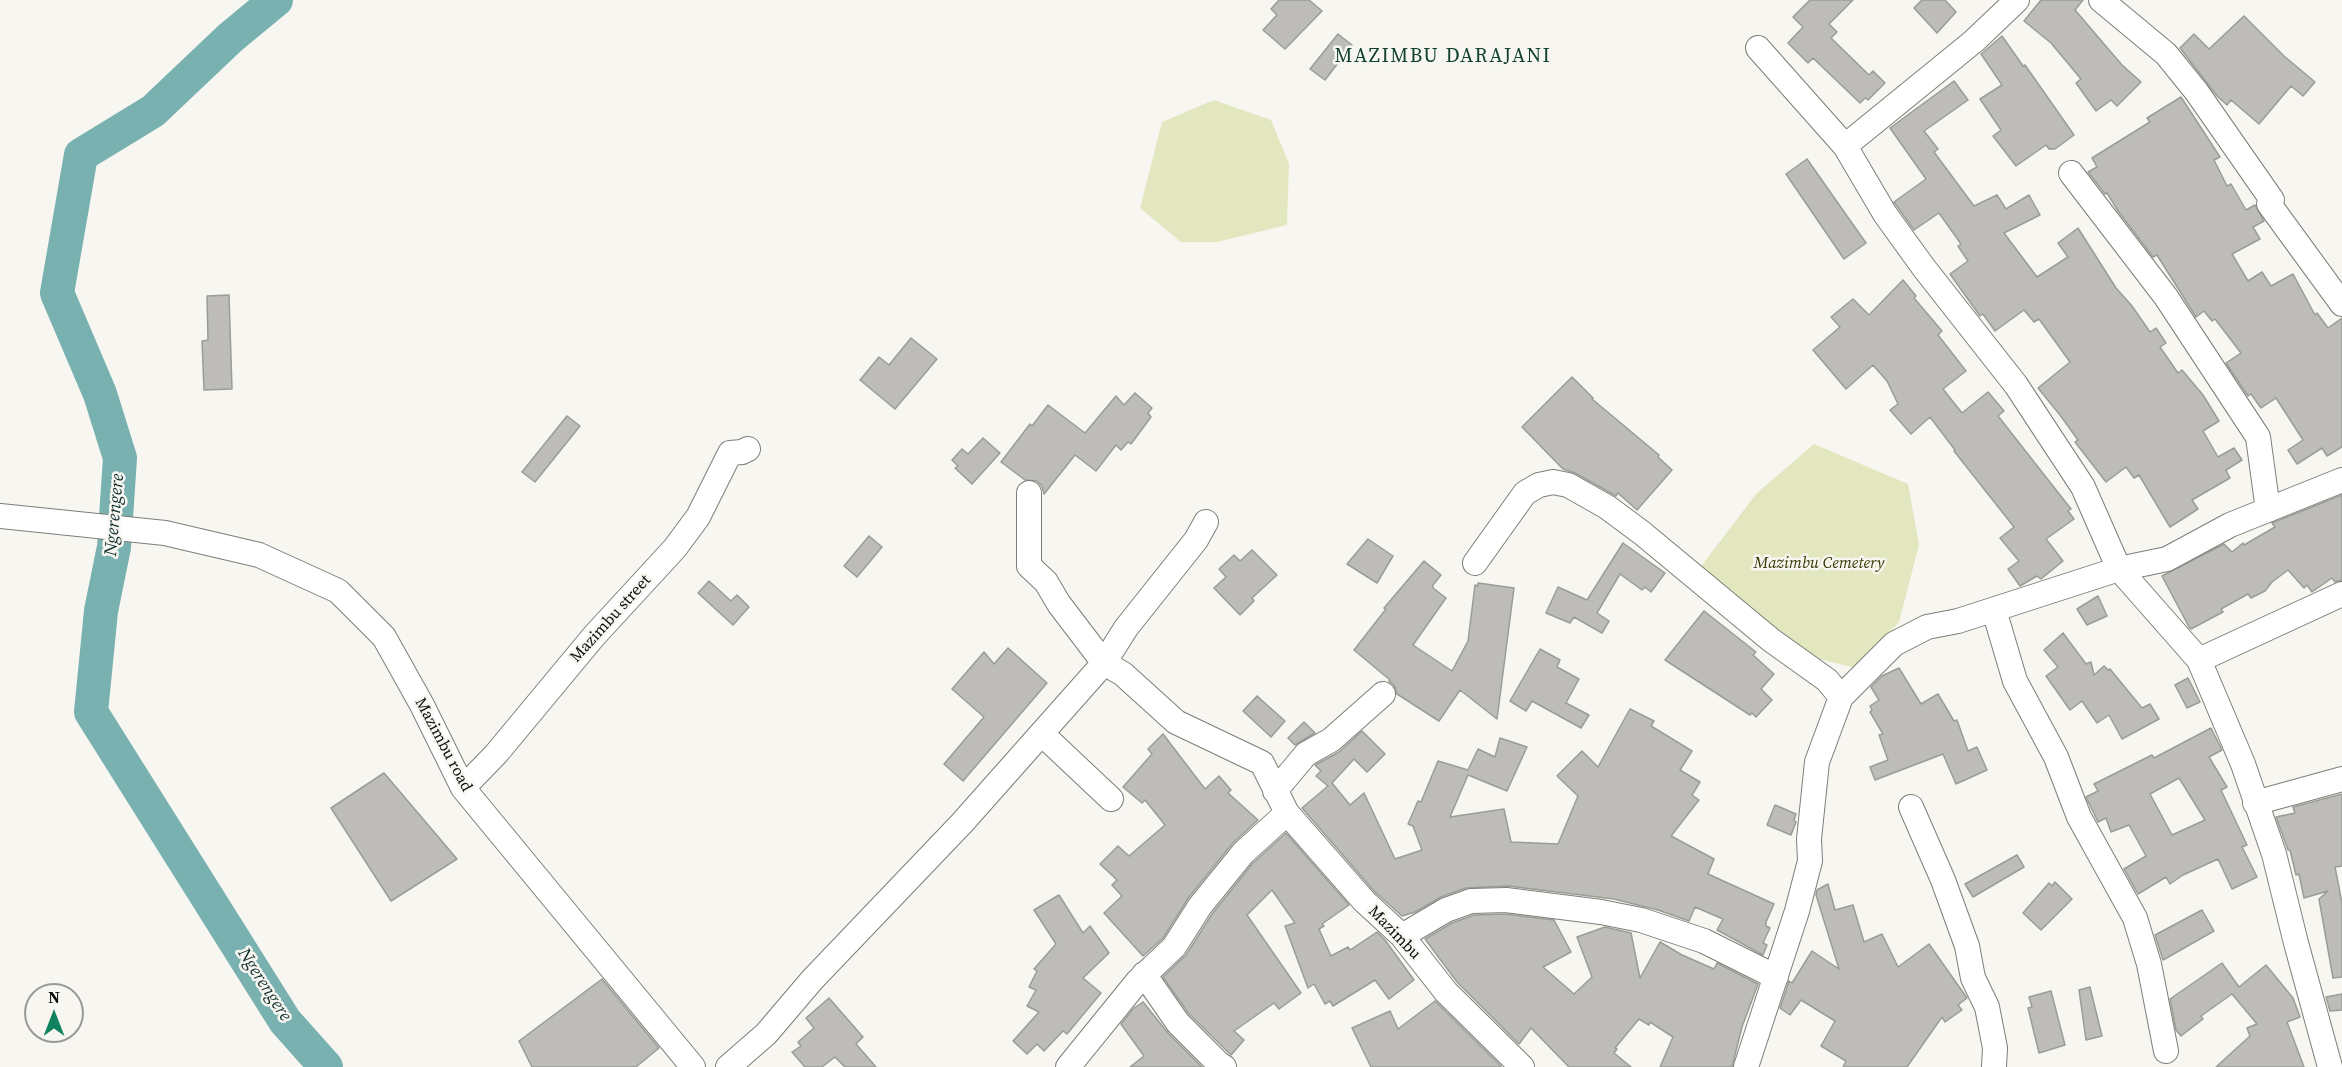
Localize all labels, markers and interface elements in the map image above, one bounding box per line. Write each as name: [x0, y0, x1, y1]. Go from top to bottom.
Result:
district label: MAZIMBU DARAJANI: [1335, 45, 1551, 69]
water label: Ngerengere: [101, 473, 129, 557]
park label: Mazimbu Cemetery: [1754, 554, 1884, 574]
street label: Mazimbu street: [567, 571, 655, 667]
street label: Mazimbu road: [410, 695, 476, 795]
street label: Mazimbu: [1364, 902, 1424, 964]
water label: Ngerengere: [232, 944, 296, 1026]
north arrow: [24, 983, 84, 1043]
text: N: [48, 986, 60, 1008]

